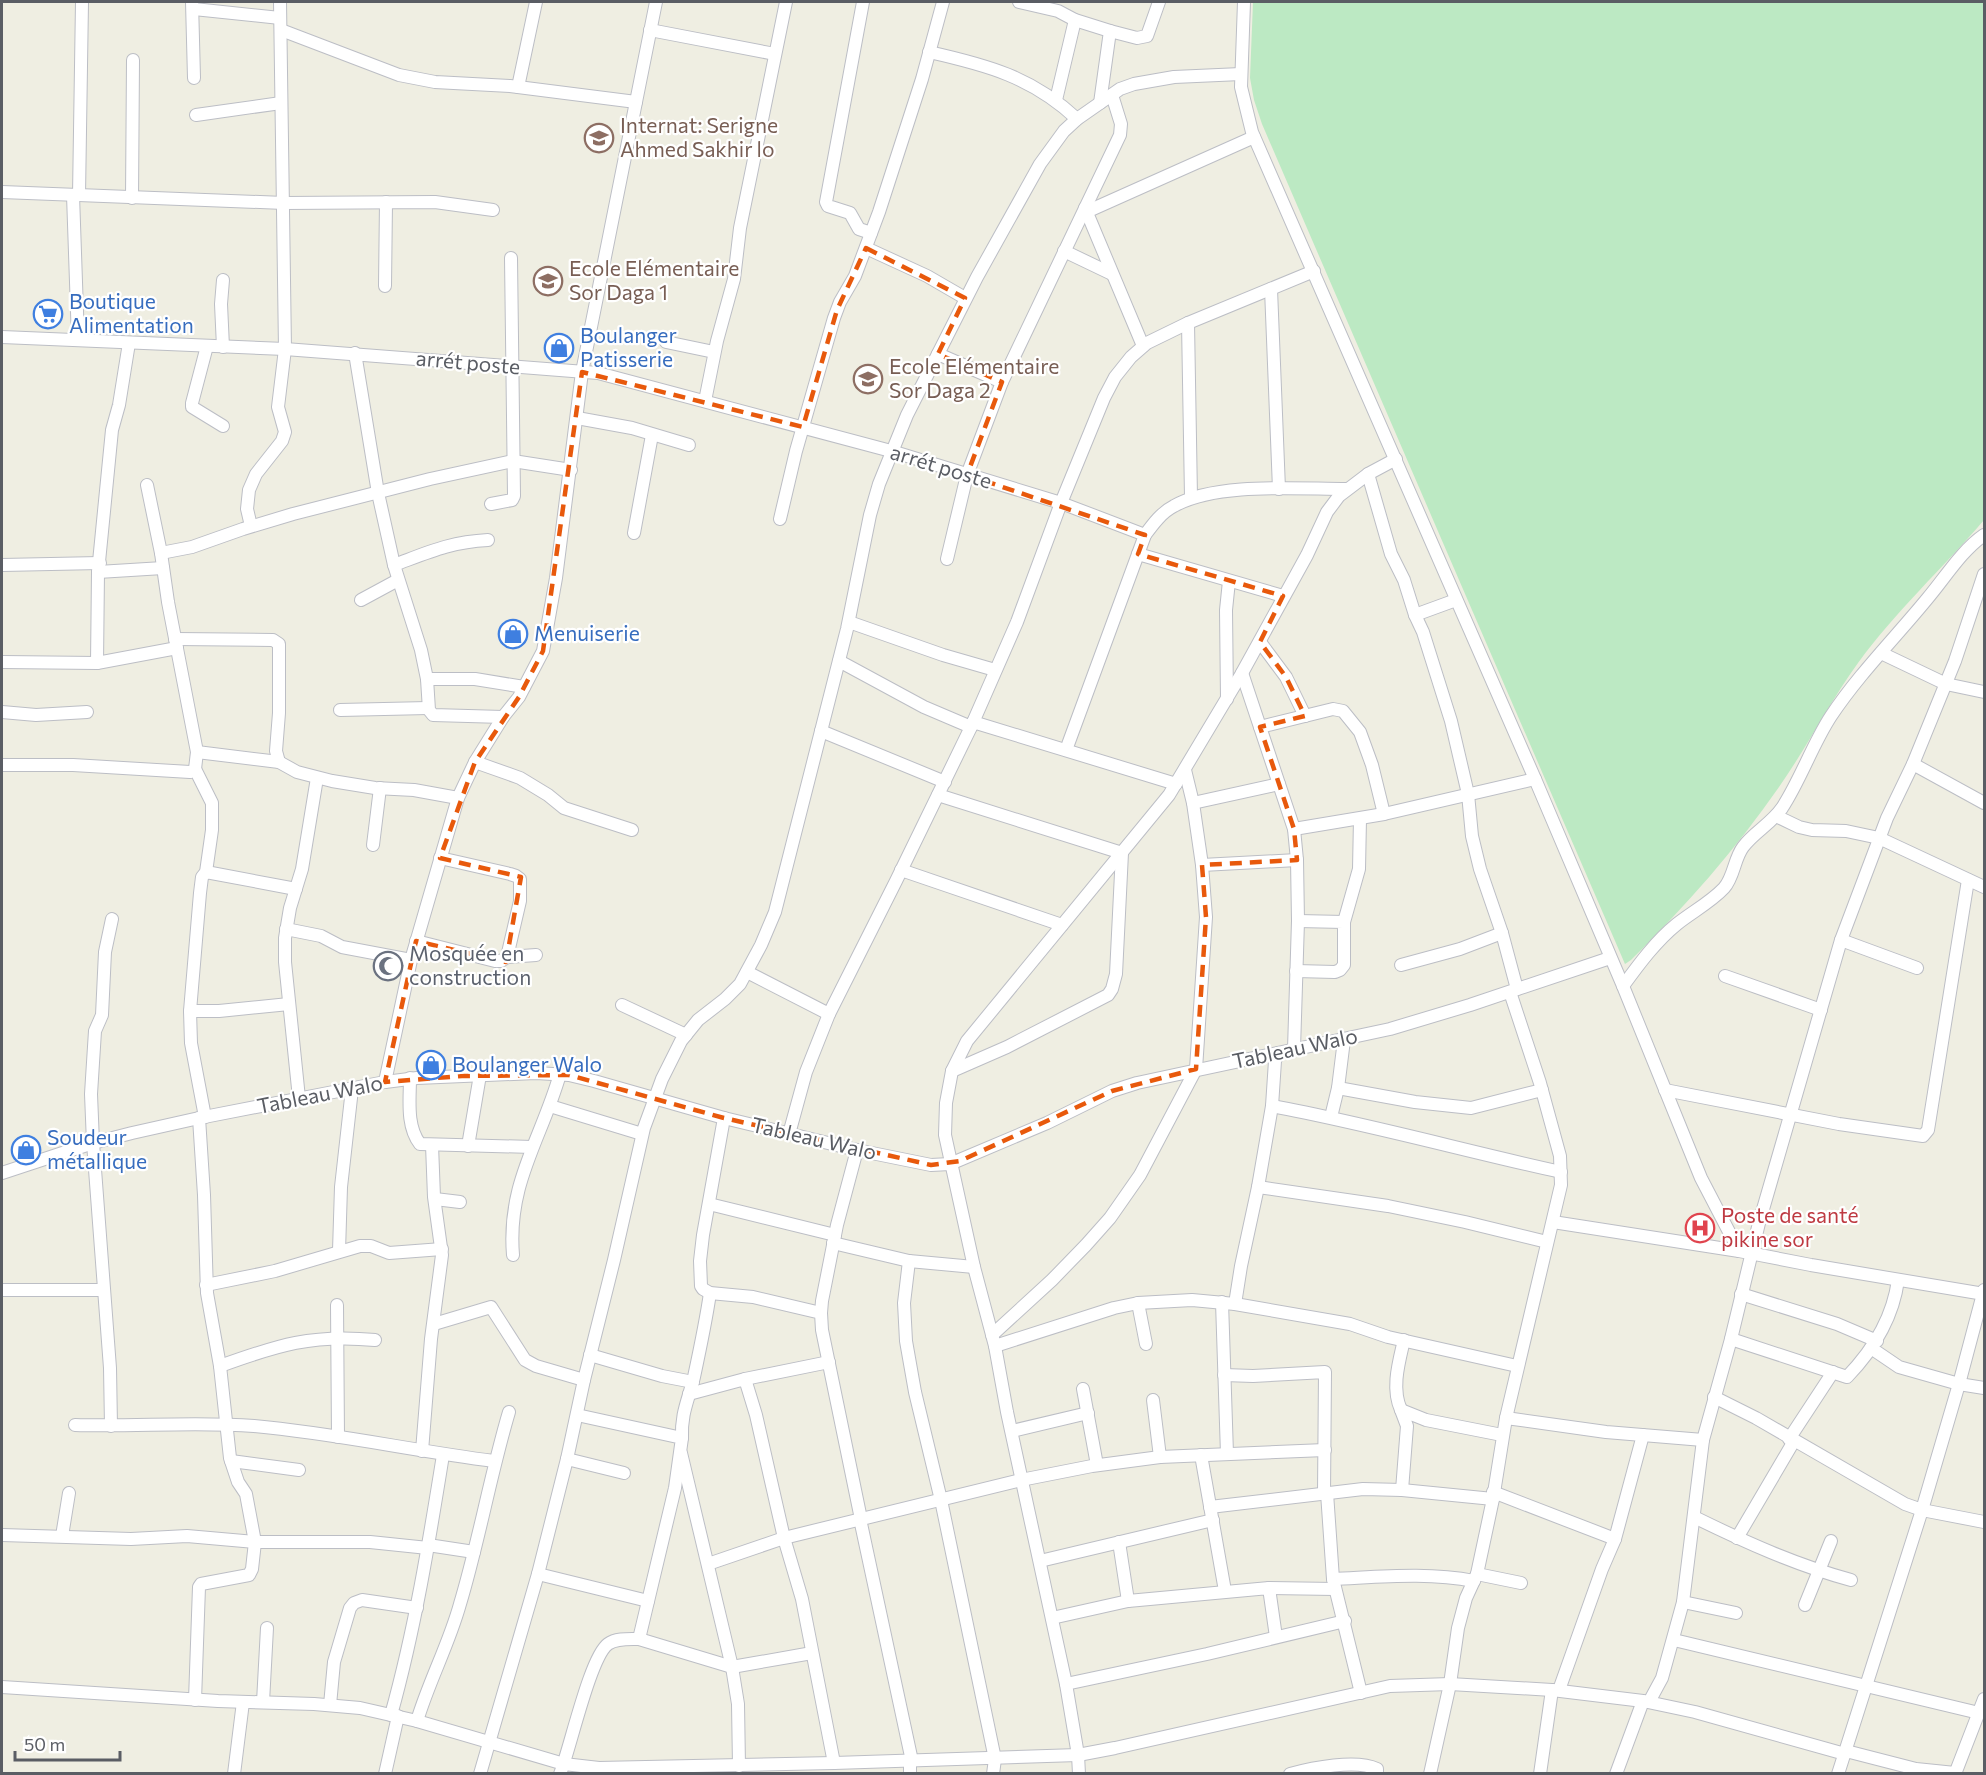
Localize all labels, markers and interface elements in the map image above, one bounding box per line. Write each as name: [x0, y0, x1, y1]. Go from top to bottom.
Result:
place label: Internat: Serigne Ahmed Sakhir lo: [620, 112, 778, 161]
school or university icon: Internat: Serigne Ahmed Sakhir lo: [583, 122, 615, 154]
place label: Ecole Elémentaire Sor Daga 1: [569, 255, 739, 304]
school or university icon: Ecole Elémentaire Sor Daga 1: [532, 265, 564, 297]
place label: Boutique Alimentation: [69, 288, 194, 337]
supermarket icon: Boutique Alimentation: [32, 298, 64, 330]
place label: Boulanger Patisserie: [580, 322, 677, 371]
shop icon: Boulanger Patisserie: [543, 332, 575, 364]
street label: arrét poste: [415, 344, 521, 379]
place label: Ecole Elémentaire Sor Daga 2: [889, 353, 1059, 402]
school or university icon: Ecole Elémentaire Sor Daga 2: [852, 363, 884, 395]
street label: arrét poste: [888, 438, 995, 493]
shop icon: Menuiserie: [497, 618, 529, 650]
place label: Menuiserie: [534, 620, 640, 645]
place label: Mosquée en construction: [409, 940, 531, 989]
mosque icon: Mosquée en construction: [372, 950, 404, 982]
street label: Tableau Walo: [1230, 1022, 1360, 1073]
shop icon: Boulanger Walo: [415, 1049, 447, 1081]
place label: Boulanger Walo: [452, 1051, 602, 1076]
street label: Tableau Walo: [255, 1069, 385, 1118]
street label: Tableau Walo: [749, 1111, 879, 1164]
place label: Soudeur métallique: [47, 1124, 147, 1173]
shop icon: Soudeur métallique: [10, 1134, 42, 1166]
place label: Poste de santé pikine sor: [1721, 1202, 1859, 1251]
hospital icon: Poste de santé pikine sor: [1684, 1212, 1716, 1244]
scale bar: [15, 1724, 120, 1762]
text: 50 m: [24, 1733, 65, 1755]

